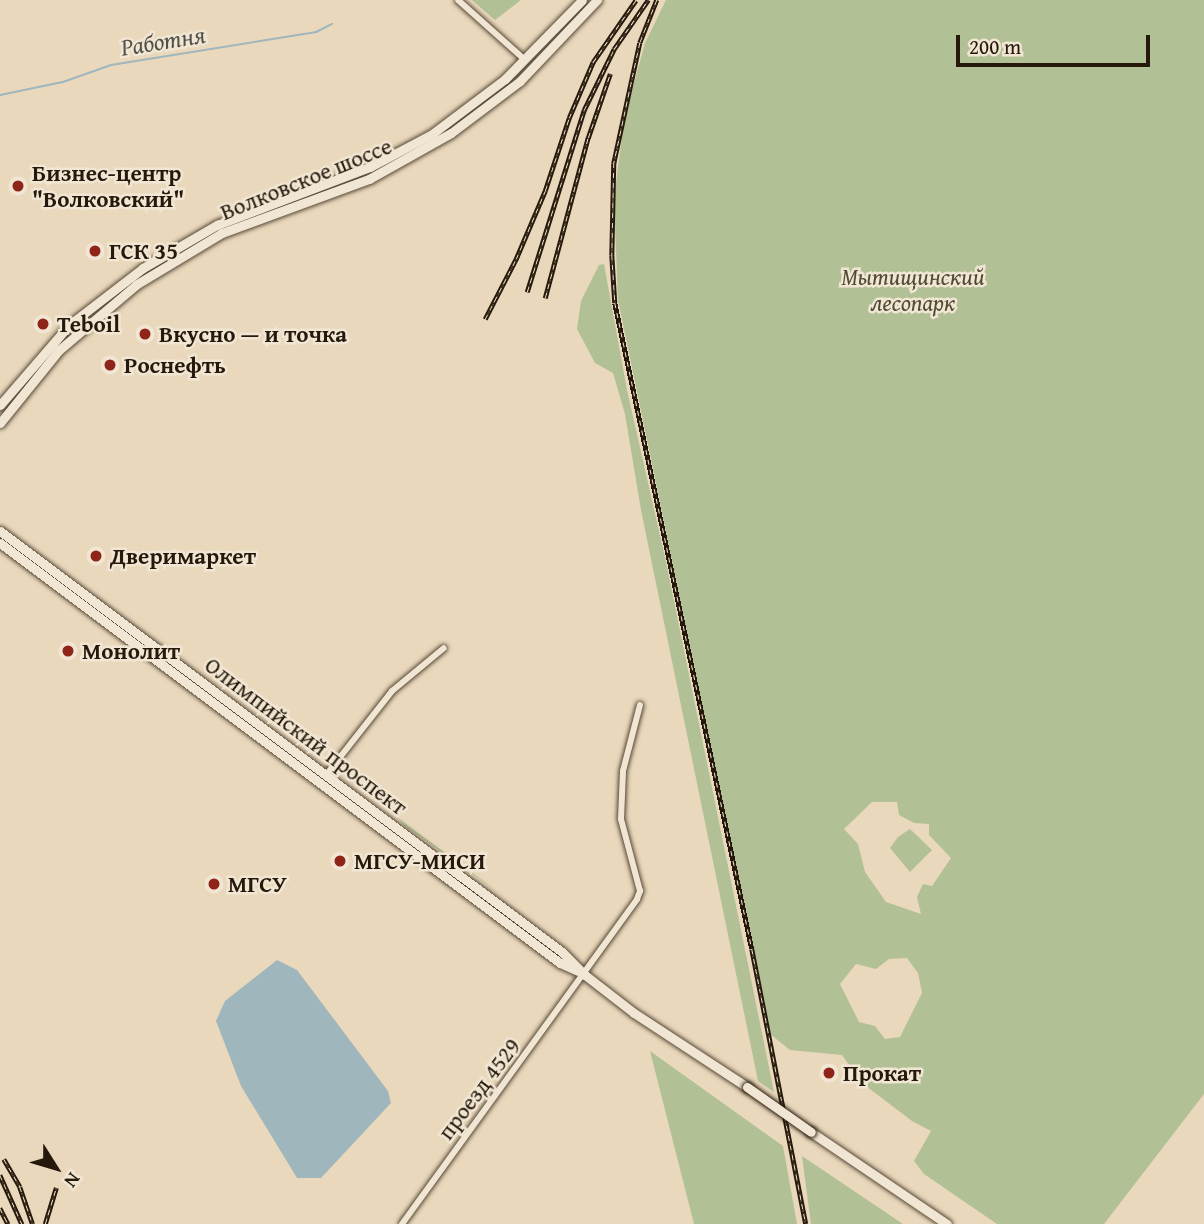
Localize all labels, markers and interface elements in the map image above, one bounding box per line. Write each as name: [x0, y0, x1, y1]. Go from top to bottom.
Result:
water label: Работня: [119, 20, 207, 62]
scale bar: [959, 21, 1153, 65]
text: 200 m: [969, 31, 1021, 62]
street label: Волковское шоссе: [216, 132, 396, 226]
place label: Бизнес-центр "Волковский": [32, 159, 184, 213]
marker: Бизнес-центр "Волковский": [10, 178, 26, 194]
place label: ГСК 35: [109, 237, 178, 265]
marker: ГСК 35: [87, 243, 103, 259]
park label: Мытищинский лесопарк: [841, 263, 985, 317]
place label: Teboil: [57, 310, 120, 338]
marker: Teboil: [35, 316, 51, 332]
place label: Вкусно — и точка: [159, 320, 347, 348]
marker: Вкусно — и точка: [137, 326, 153, 342]
place label: Роснефть: [124, 351, 226, 379]
marker: Роснефть: [102, 357, 118, 373]
place label: Дверимаркет: [110, 542, 256, 570]
marker: Дверимаркет: [88, 548, 104, 564]
place label: Монолит: [82, 637, 180, 665]
marker: Монолит: [60, 643, 76, 659]
street label: Олимпийский проспект: [199, 651, 413, 821]
place label: МГСУ-МИСИ: [354, 847, 485, 875]
marker: МГСУ-МИСИ: [332, 853, 348, 869]
place label: МГСУ: [228, 870, 286, 898]
marker: МГСУ: [206, 876, 222, 892]
street label: проезд 4529: [432, 1033, 526, 1145]
place label: Прокат: [843, 1059, 921, 1087]
marker: Прокат: [821, 1065, 837, 1081]
north arrow: [21, 1133, 91, 1203]
text: N: [58, 1167, 88, 1194]

